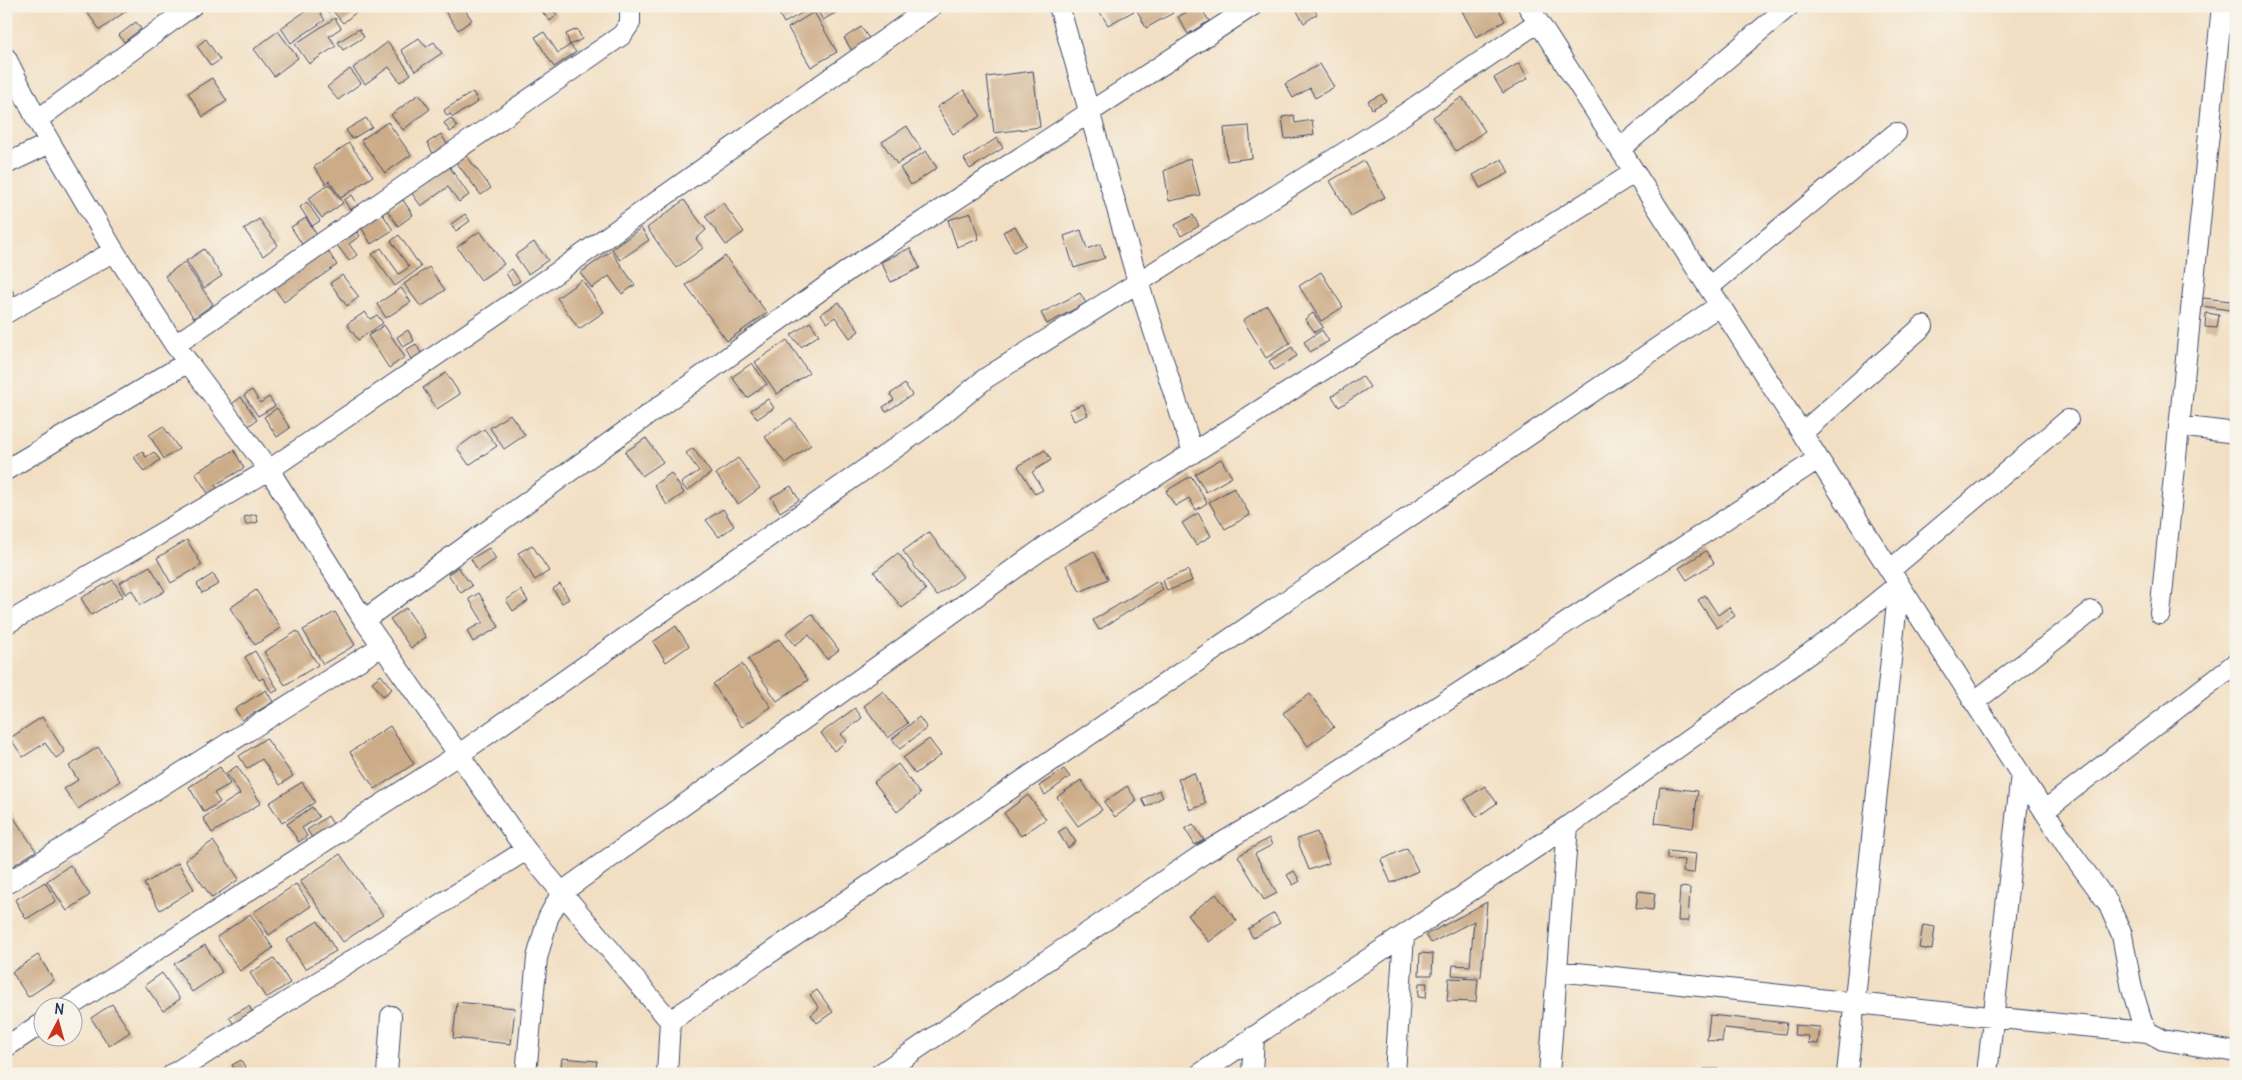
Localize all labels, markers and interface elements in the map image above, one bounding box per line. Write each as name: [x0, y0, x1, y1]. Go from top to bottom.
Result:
north arrow: [32, 998, 82, 1048]
text: N: [54, 1000, 65, 1019]

